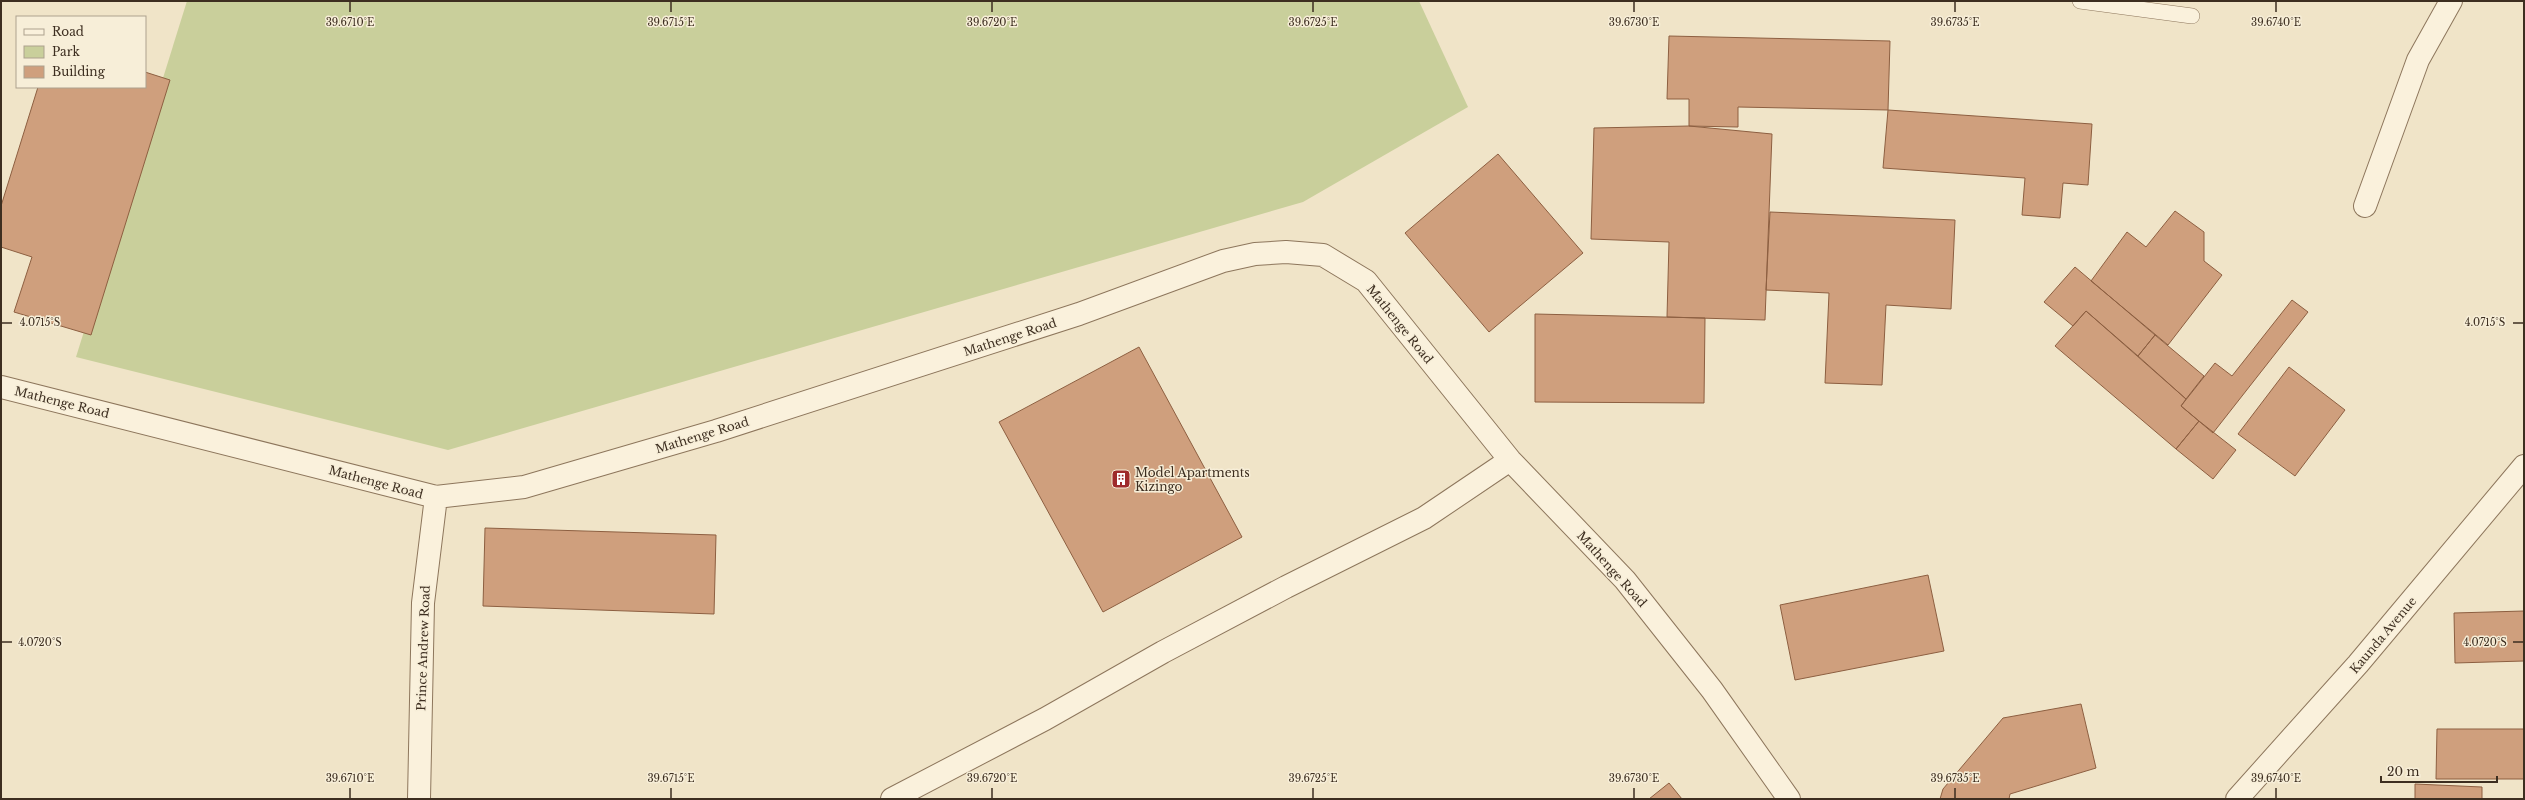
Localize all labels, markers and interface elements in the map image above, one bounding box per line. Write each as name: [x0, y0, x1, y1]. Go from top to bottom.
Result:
legend: [16, 16, 146, 88]
text: 39.6710°E: [326, 16, 374, 29]
text: 39.6715°E: [647, 16, 695, 29]
text: 39.6720°E: [967, 16, 1017, 29]
text: 39.6725°E: [1289, 16, 1337, 29]
text: 39.6730°E: [1609, 16, 1659, 29]
text: 39.6735°E: [1931, 16, 1979, 29]
text: 39.6740°E: [2251, 16, 2301, 29]
text: Road: [52, 24, 84, 39]
text: Park: [52, 44, 80, 59]
text: Building: [52, 64, 106, 79]
street label: Mathenge Road: [1364, 282, 1436, 366]
street label: Mathenge Road: [962, 315, 1058, 359]
text: 4.0715°S: [20, 316, 60, 329]
text: 4.0715°S: [2465, 316, 2505, 329]
street label: Mathenge Road: [13, 383, 111, 421]
street label: Mathenge Road: [653, 414, 751, 456]
street label: Mathenge Road: [327, 462, 425, 502]
place label: Model Apartments Kizingo: [1135, 465, 1250, 494]
building icon: Model Apartments Kizingo: [1110, 468, 1132, 490]
street label: Mathenge Road: [1574, 528, 1650, 610]
street label: Prince Andrew Road: [413, 585, 433, 711]
street label: Kaunda Avenue: [2347, 593, 2420, 676]
text: 4.0720°S: [18, 636, 62, 649]
text: 4.0720°S: [2463, 636, 2507, 649]
scale bar: [2381, 758, 2497, 784]
text: 20 m: [2387, 764, 2419, 779]
text: 39.6710°E: [326, 772, 374, 785]
text: 39.6715°E: [647, 772, 695, 785]
text: 39.6720°E: [967, 772, 1017, 785]
text: 39.6725°E: [1289, 772, 1337, 785]
text: 39.6730°E: [1609, 772, 1659, 785]
text: 39.6735°E: [1931, 772, 1979, 785]
text: 39.6740°E: [2251, 772, 2301, 785]

